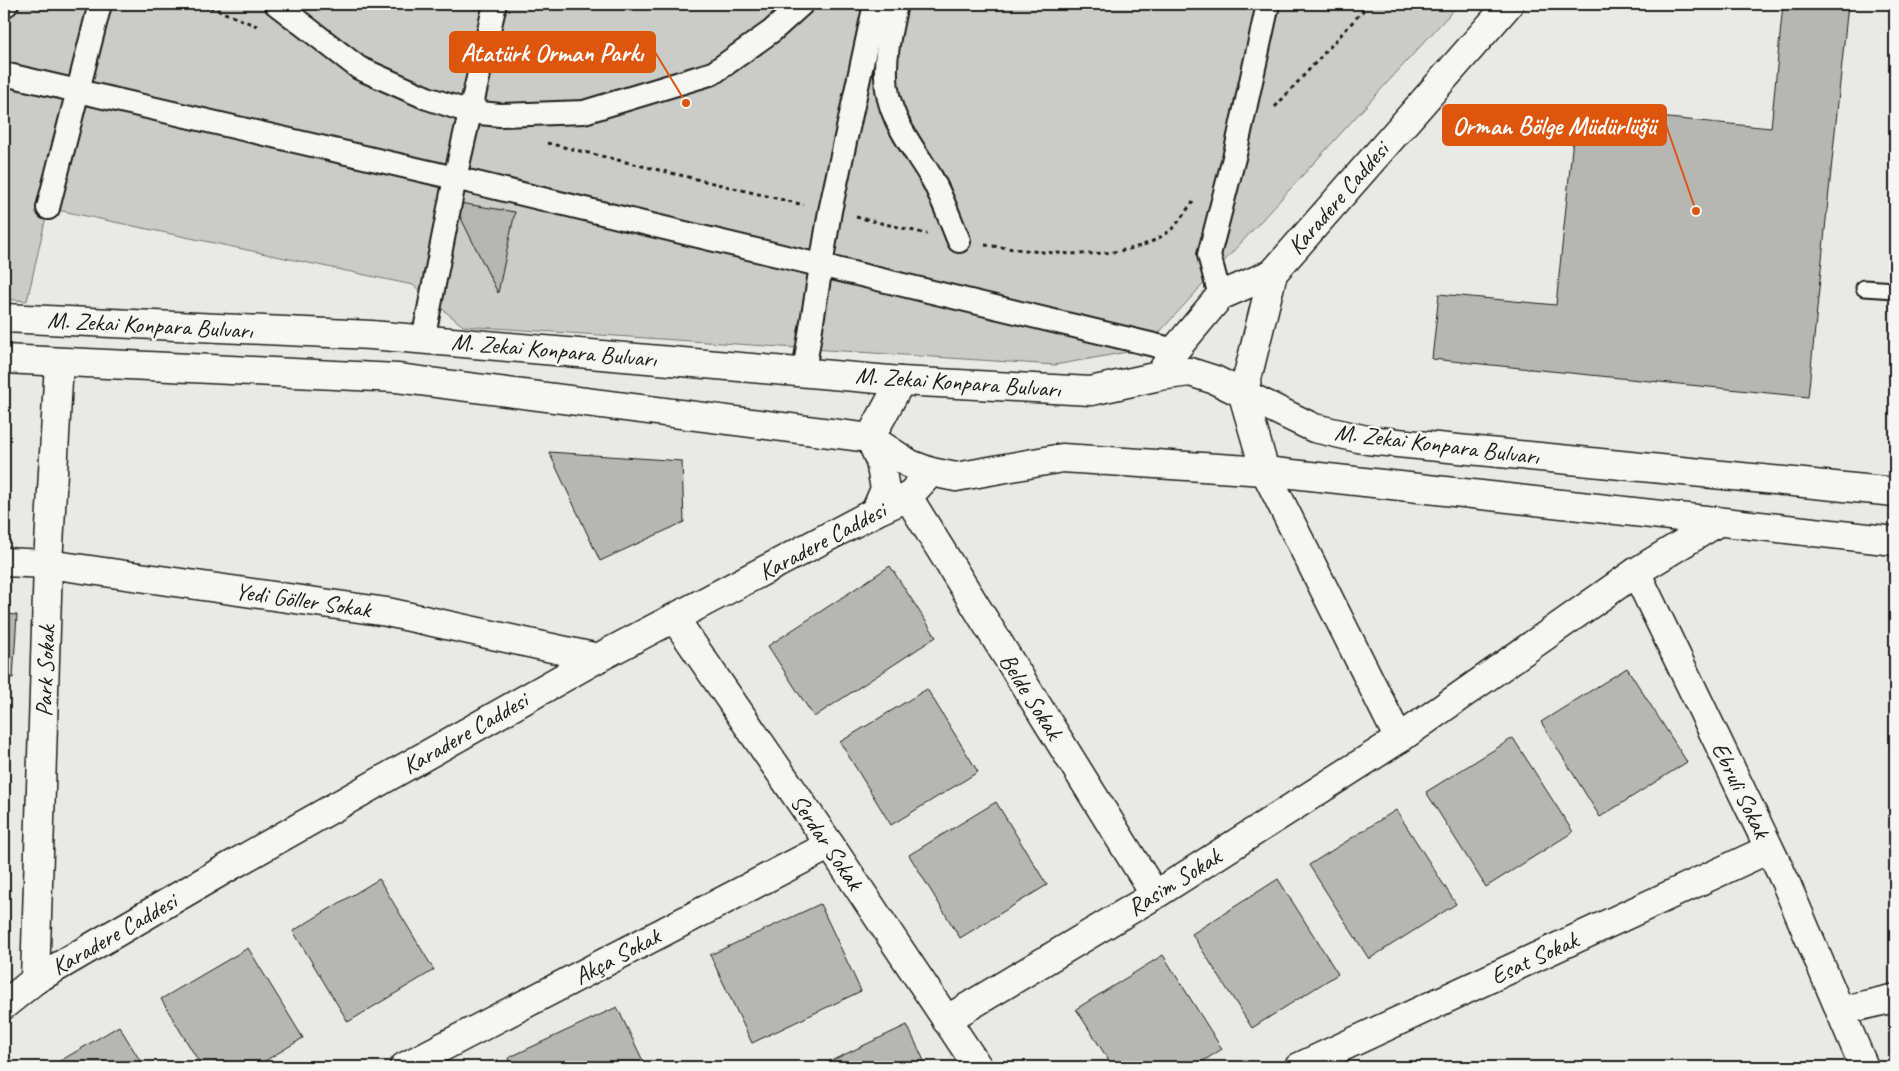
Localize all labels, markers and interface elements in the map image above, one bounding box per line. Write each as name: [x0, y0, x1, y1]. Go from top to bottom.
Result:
callout: Atatürk Orman Parkı: [450, 32, 655, 72]
text: Atatürk Orman Parkı: [461, 37, 645, 69]
callout: Orman Bölge Müdürlüğü: [1443, 105, 1666, 145]
text: Orman Bölge Müdürlüğü: [1452, 110, 1659, 142]
street label: Karadere Caddesi: [1281, 134, 1397, 260]
street label: M. Zekai Konpara Bulvarı: [47, 305, 255, 345]
street label: M. Zekai Konpara Bulvarı: [450, 326, 659, 374]
street label: M. Zekai Konpara Bulvarı: [855, 360, 1063, 404]
street label: M. Zekai Konpara Bulvarı: [1333, 417, 1542, 472]
street label: Karadere Caddesi: [753, 494, 893, 587]
street label: Yedi Göller Sokak: [233, 576, 375, 625]
street label: Park Sokak: [28, 623, 62, 717]
street label: Belde Sokak: [993, 647, 1070, 746]
street label: Karadere Caddesi: [397, 684, 535, 781]
street label: Ebruli Sokak: [1705, 737, 1778, 845]
street label: Serdar Sokak: [784, 788, 871, 898]
street label: Rasim Sokak: [1122, 840, 1228, 922]
street label: Karadere Caddesi: [46, 885, 184, 982]
street label: Akça Sokak: [569, 920, 667, 991]
street label: Esat Sokak: [1486, 924, 1584, 991]

